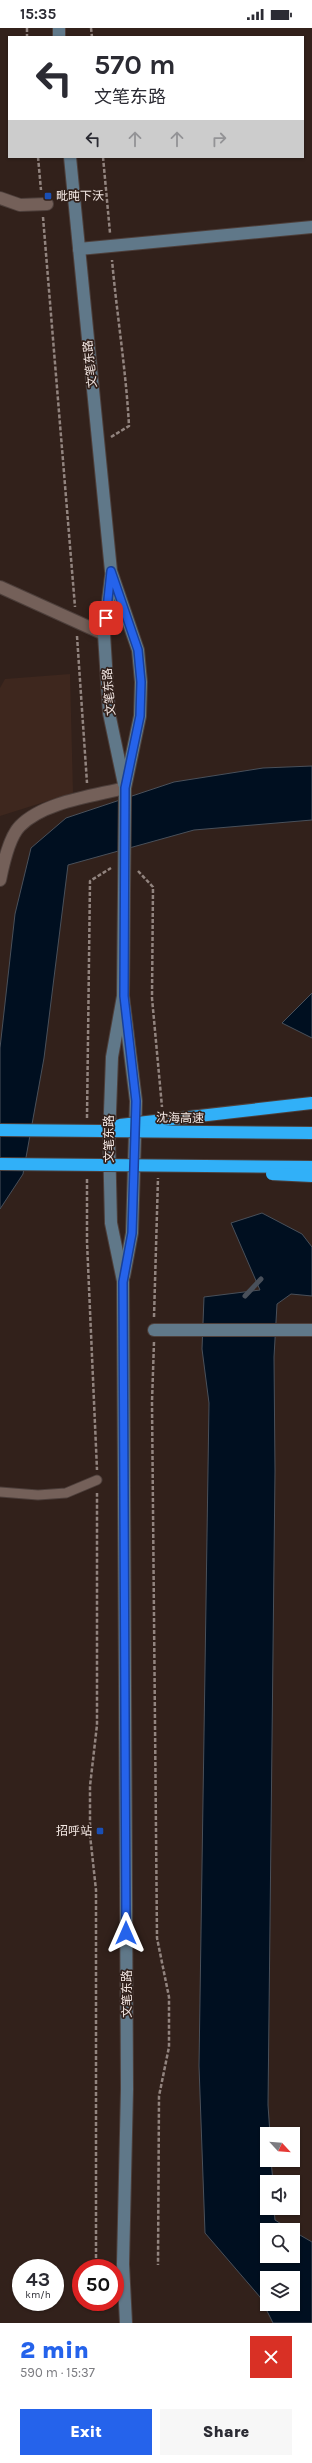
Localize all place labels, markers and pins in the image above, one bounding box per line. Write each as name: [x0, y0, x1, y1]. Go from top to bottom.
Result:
place label: 毗旽下沃: [56, 189, 104, 203]
marker: 毗旽下沃: [43, 191, 53, 201]
pin: [89, 601, 123, 635]
place label: 招呼站: [56, 1824, 92, 1838]
marker: 招呼站: [95, 1826, 105, 1836]

